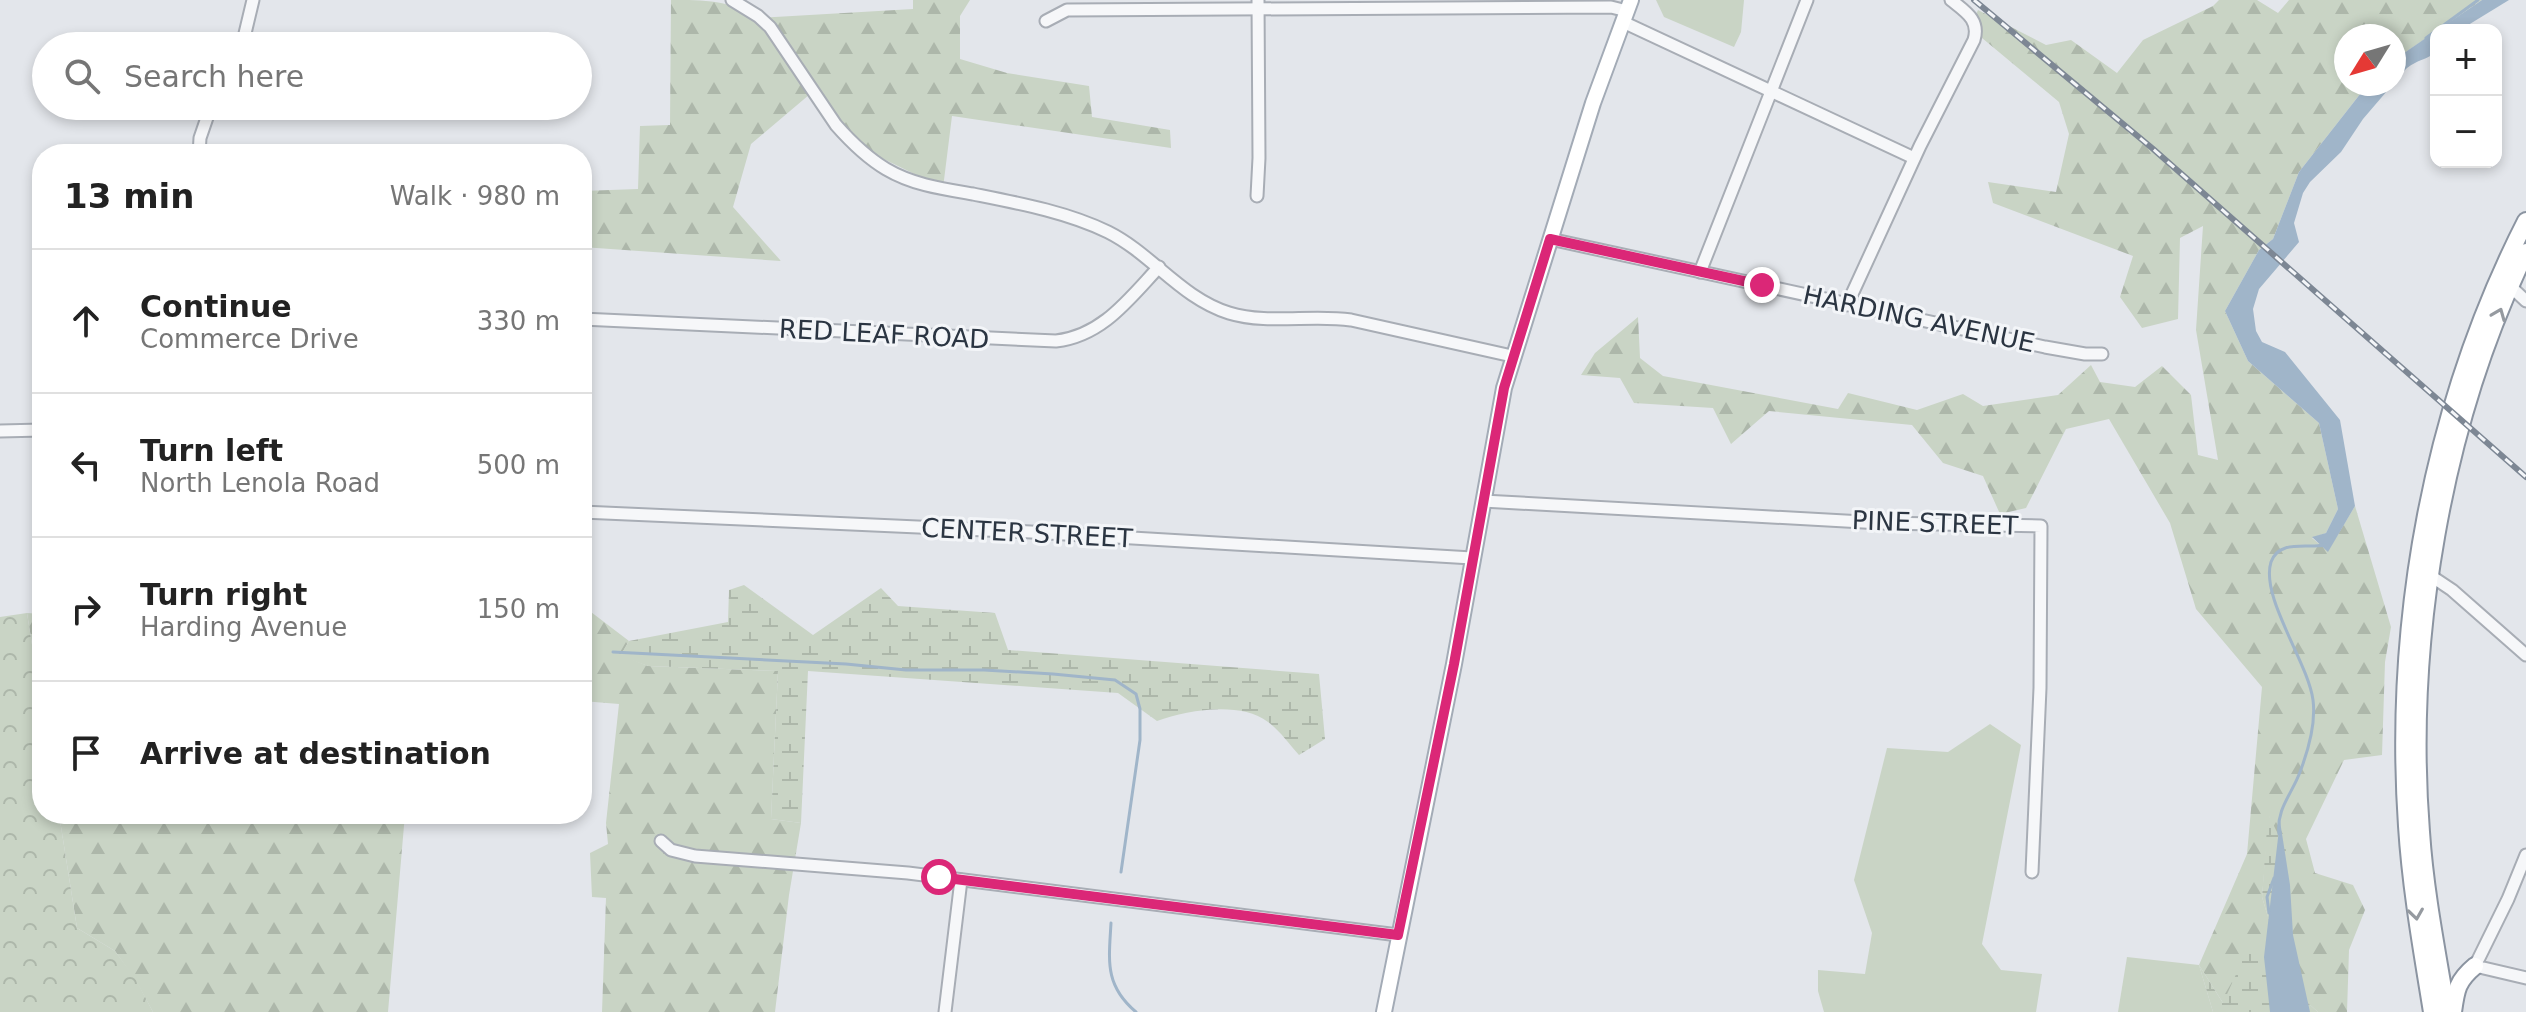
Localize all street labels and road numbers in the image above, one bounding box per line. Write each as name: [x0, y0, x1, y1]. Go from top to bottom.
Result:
street label: HARDING AVENUE: [1800, 280, 2038, 358]
street label: RED LEAF ROAD: [778, 314, 990, 354]
street label: PINE STREET: [1851, 505, 2019, 541]
street label: CENTER STREET: [920, 512, 1134, 554]

